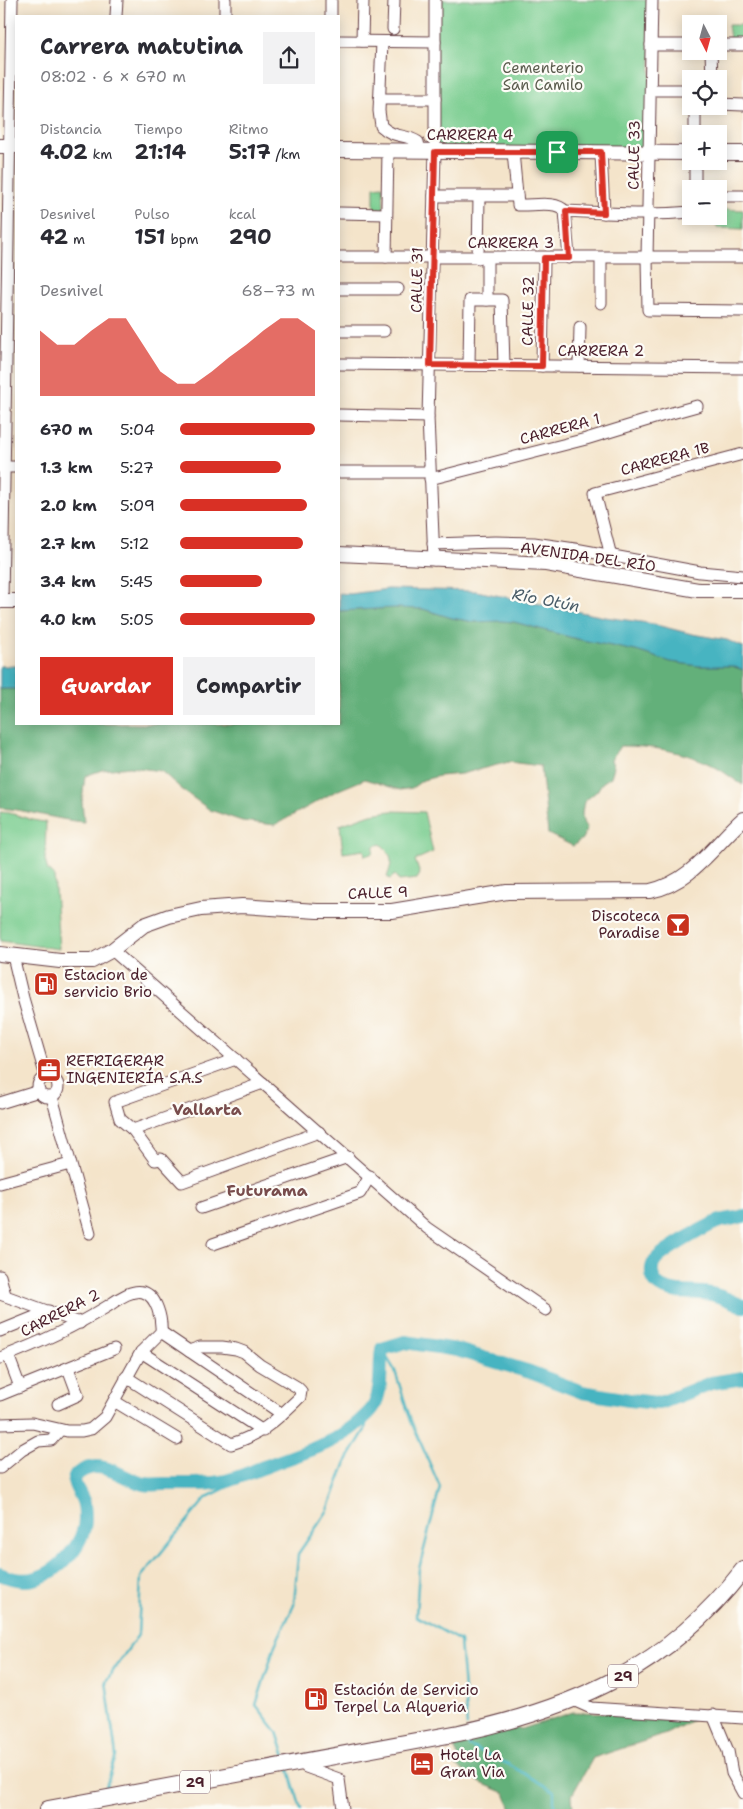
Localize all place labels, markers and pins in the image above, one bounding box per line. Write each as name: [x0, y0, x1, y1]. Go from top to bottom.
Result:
pin: [536, 131, 578, 173]
place label: Discoteca Paradise: [592, 906, 661, 943]
bar icon: Discoteca Paradise: [665, 912, 691, 938]
place label: Estacion de servicio Brio: [64, 965, 152, 1002]
fuel station icon: Estacion de servicio Brio: [33, 971, 59, 997]
place label: REFRIGERAR INGENIERÍA S.A.S: [66, 1051, 203, 1088]
office icon: REFRIGERAR INGENIERÍA S.A.S: [36, 1057, 62, 1083]
place label: Estación de Servicio Terpel La Alqueria: [334, 1680, 479, 1717]
fuel station icon: Estación de Servicio Terpel La Alqueria: [303, 1686, 329, 1712]
place label: Hotel La Gran Via: [440, 1745, 505, 1782]
hotel icon: Hotel La Gran Via: [409, 1751, 435, 1777]

